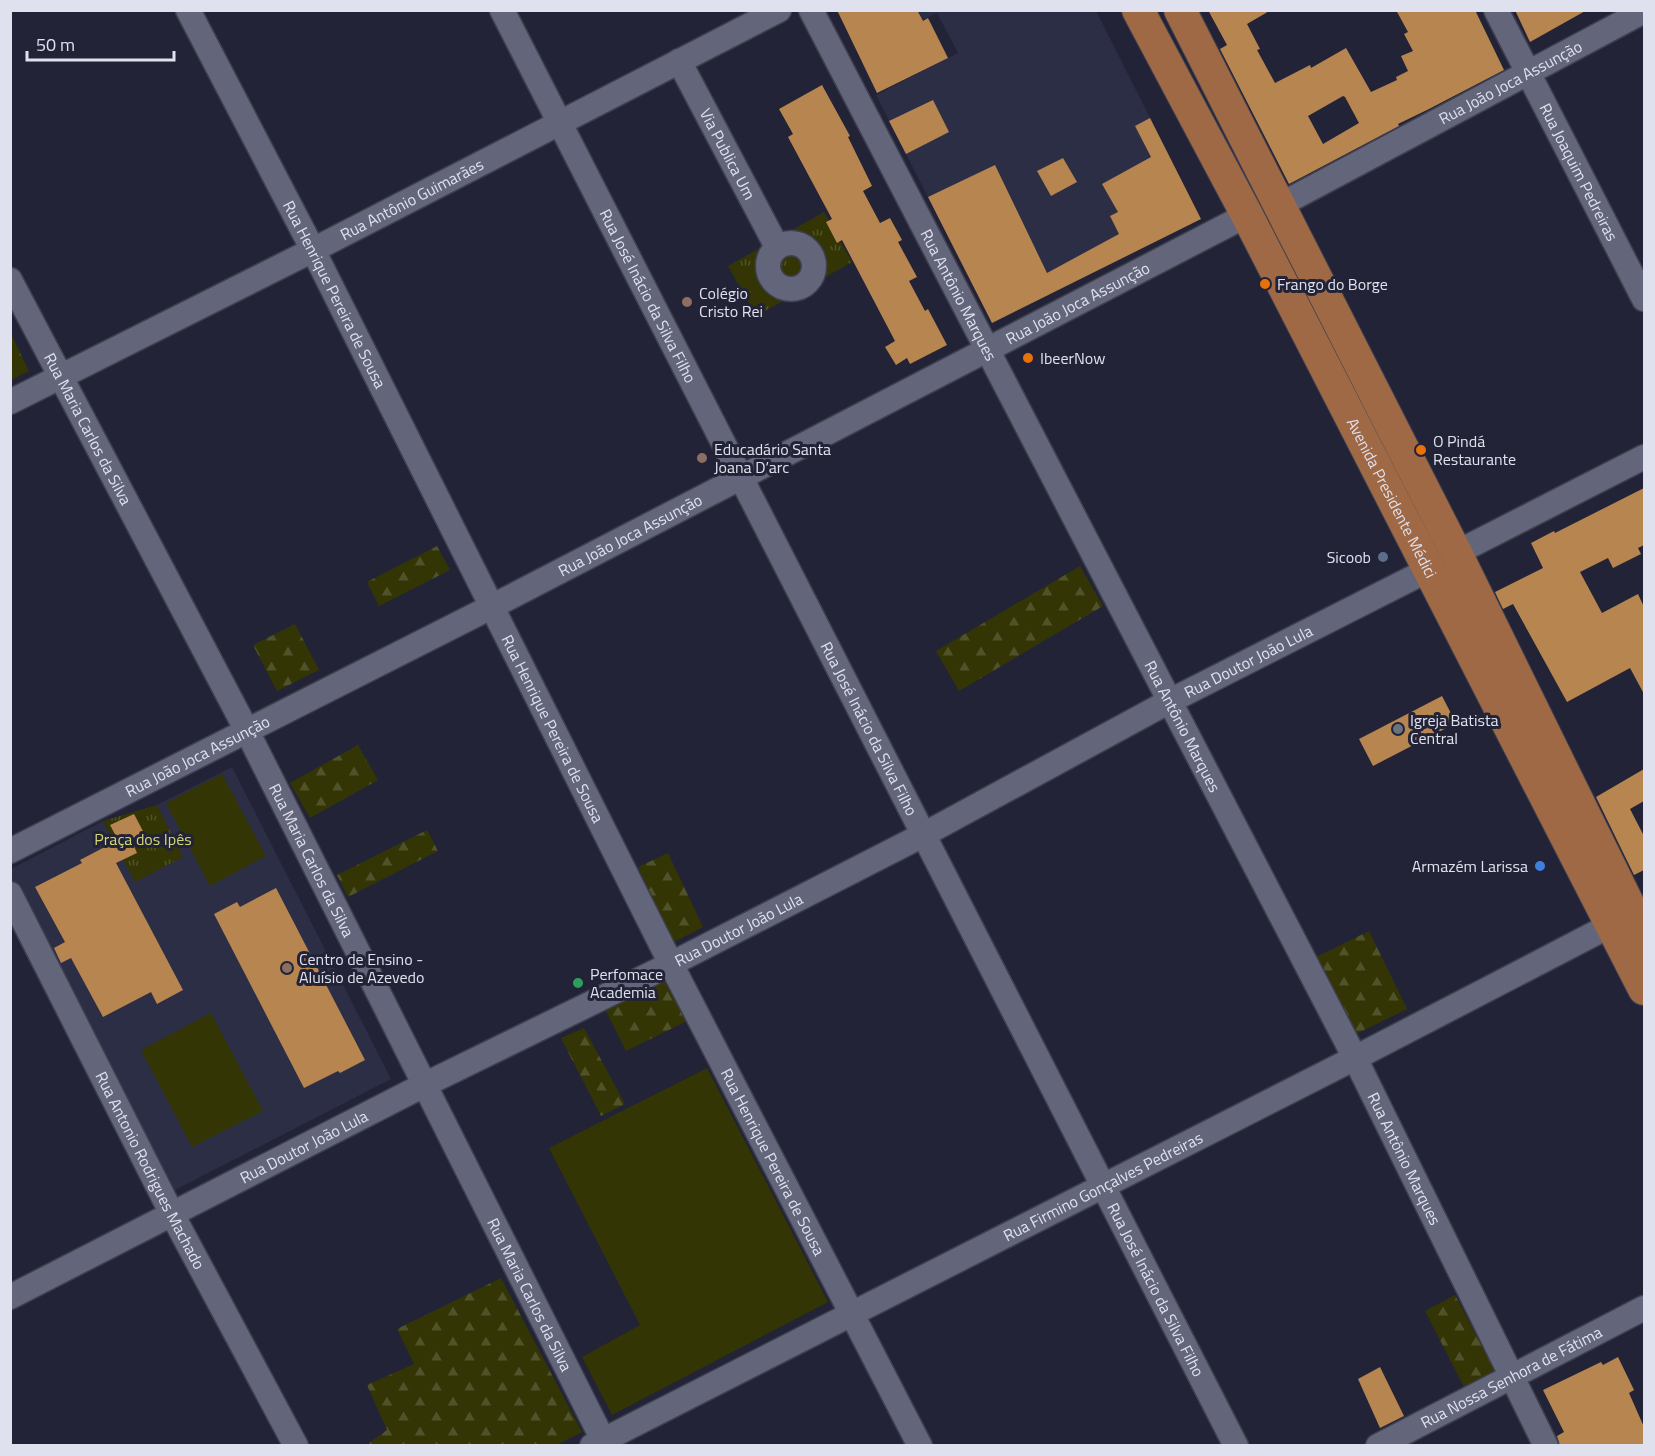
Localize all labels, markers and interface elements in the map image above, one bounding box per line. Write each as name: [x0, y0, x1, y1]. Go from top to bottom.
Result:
scale bar: [27, 24, 174, 62]
text: 50 m: [36, 31, 75, 58]
street label: Rua João Joca Assunção: [1434, 34, 1586, 130]
street label: Rua Joaquim Pedreiras: [1534, 99, 1624, 245]
street label: Via Publica Um: [694, 104, 762, 204]
street label: Rua Antônio Guimarães: [336, 152, 488, 246]
street label: Rua Henrique Pereira de Sousa: [277, 196, 392, 392]
street label: Rua José Inácio da Silva Filho: [594, 205, 703, 387]
street label: Rua Antônio Marques: [915, 225, 1003, 365]
street label: Rua João Joca Assunção: [1001, 256, 1154, 350]
place label: Frango do Borge: [1277, 272, 1388, 296]
marker: Frango do Borge: [1258, 277, 1272, 291]
place label: Colégio Cristo Rei: [699, 281, 763, 323]
marker: Colégio Cristo Rei: [680, 295, 694, 309]
place label: IbeerNow: [1040, 346, 1105, 370]
street label: Rua Maria Carlos da Silva: [38, 348, 138, 509]
marker: IbeerNow: [1021, 351, 1035, 365]
street label: Avenida Presidente Médici: [1341, 413, 1443, 582]
place label: O Pindá Restaurante: [1433, 429, 1516, 471]
place label: Educadário Santa Joana D’arc: [714, 437, 831, 479]
marker: O Pindá Restaurante: [1414, 443, 1428, 457]
marker: Educadário Santa Joana D’arc: [695, 451, 709, 465]
street label: Rua João Joca Assunção: [554, 488, 706, 582]
place label: Sicoob: [1327, 545, 1371, 569]
marker: Sicoob: [1376, 550, 1390, 564]
street label: Rua Doutor João Lula: [1180, 619, 1317, 704]
street label: Rua Henrique Pereira de Sousa: [496, 630, 610, 827]
street label: Rua José Inácio da Silva Filho: [815, 637, 924, 820]
street label: Rua Antônio Marques: [1139, 656, 1227, 796]
place label: Igreja Batista Central: [1410, 708, 1499, 750]
street label: Rua João Joca Assunção: [121, 709, 274, 803]
marker: Igreja Batista Central: [1391, 722, 1405, 736]
street label: Rua Maria Carlos da Silva: [263, 779, 360, 941]
park label: Praça dos Ipês: [94, 827, 192, 851]
place label: Armazém Larissa: [1412, 854, 1528, 878]
marker: Armazém Larissa: [1533, 859, 1547, 873]
street label: Rua Doutor João Lula: [670, 887, 807, 972]
place label: Centro de Ensino - Aluísio de Azevedo: [299, 947, 424, 989]
marker: Centro de Ensino - Aluísio de Azevedo: [280, 961, 294, 975]
place label: Perfomace Academia: [590, 962, 663, 1004]
marker: Perfomace Academia: [571, 976, 585, 990]
street label: Rua Henrique Pereira de Sousa: [715, 1064, 832, 1260]
street label: Rua Antonio Rodrigues Machado: [90, 1067, 211, 1274]
street label: Rua Antônio Marques: [1362, 1088, 1447, 1229]
street label: Rua Doutor João Lula: [235, 1104, 372, 1189]
street label: Rua Firmino Gonçalves Pedreiras: [999, 1125, 1207, 1247]
street label: Rua José Inácio da Silva Filho: [1101, 1198, 1211, 1381]
street label: Rua Maria Carlos da Silva: [481, 1214, 579, 1375]
street label: Rua Nossa Senhora de Fátima: [1416, 1320, 1606, 1434]

